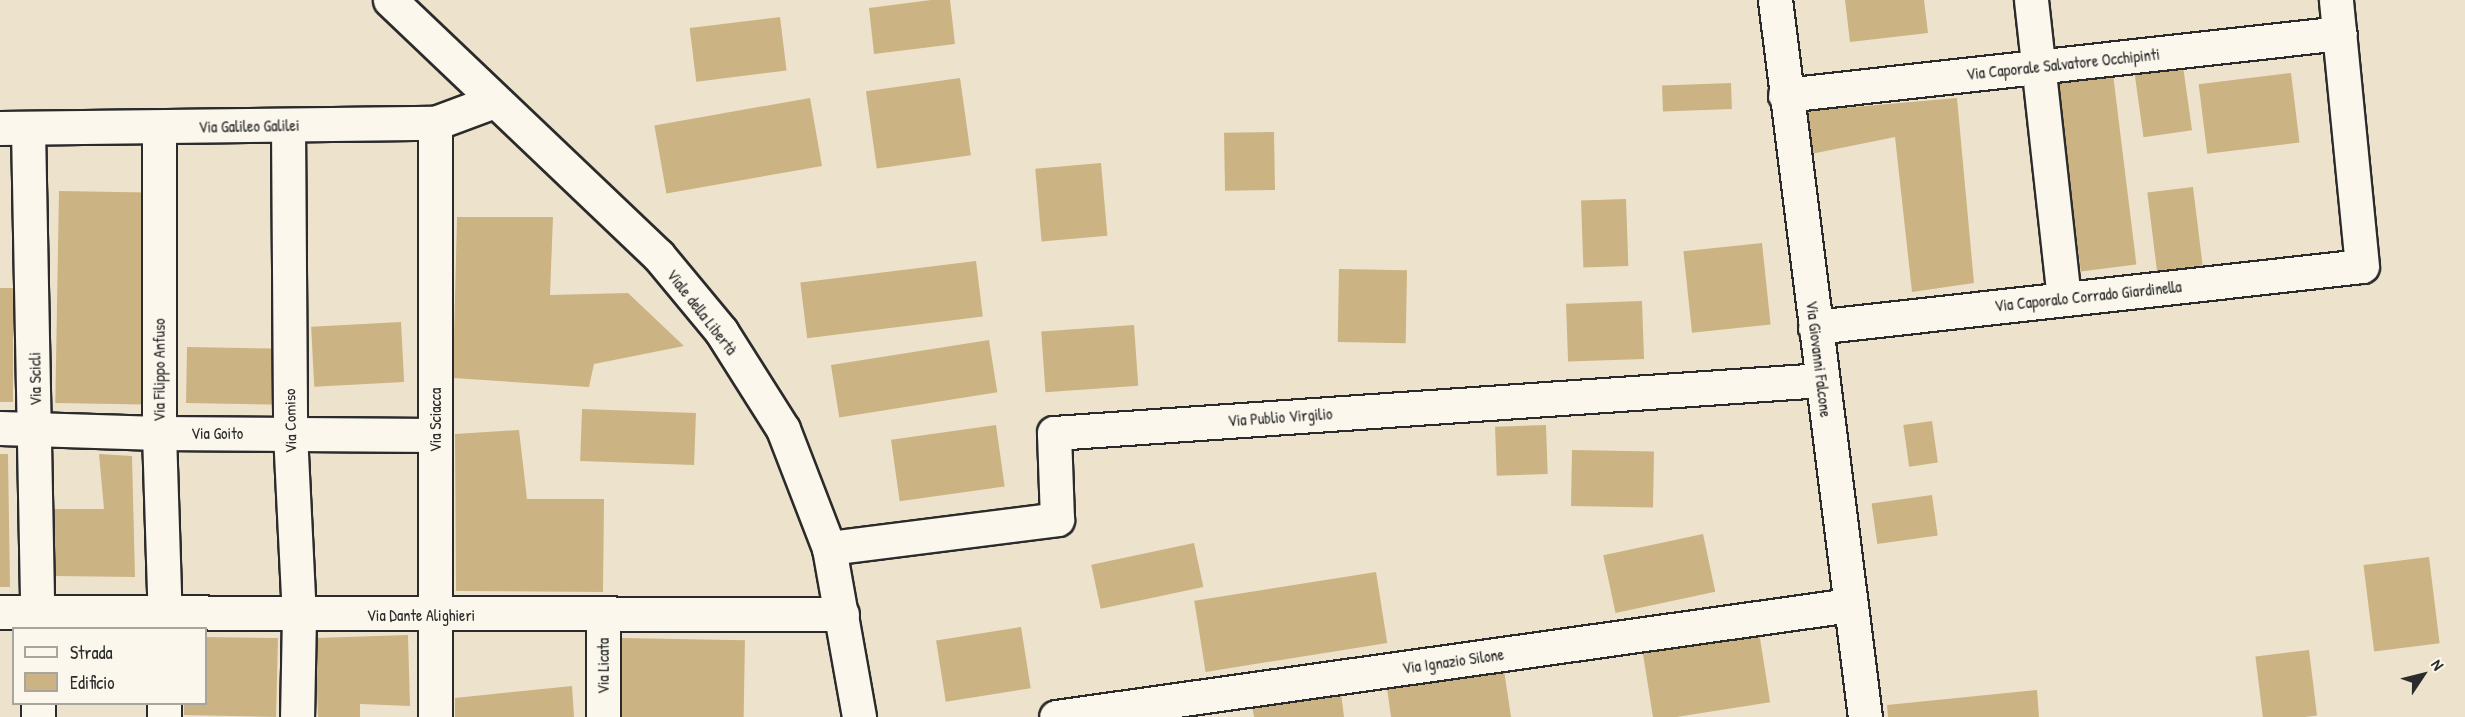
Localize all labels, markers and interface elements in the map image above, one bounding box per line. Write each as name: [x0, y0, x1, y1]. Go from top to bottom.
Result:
street label: Via Caporale Salvatore Occhipinti: [1965, 44, 2161, 84]
street label: Via Galileo Galilei: [198, 116, 300, 136]
street label: Viale della Libertà: [663, 265, 741, 359]
street label: Via Caporalo Corrado Giardinella: [1993, 277, 2183, 315]
street label: Via Giovanni Falcone: [1802, 300, 1836, 418]
street label: Via Filippo Anfuso: [149, 318, 169, 422]
street label: Via Scicli: [25, 352, 45, 406]
street label: Via Comiso: [280, 388, 300, 454]
street label: Via Sciacca: [425, 388, 445, 452]
street label: Via Publio Virgilio: [1227, 404, 1333, 430]
street label: Via Goito: [191, 423, 243, 443]
street label: Via Dante Alighieri: [367, 605, 475, 625]
legend: [12, 627, 207, 705]
street label: Via Licata: [593, 638, 613, 694]
text: Strada: [70, 640, 113, 665]
street label: Via Ignazio Silone: [1401, 644, 1505, 678]
north arrow: [2393, 645, 2453, 705]
text: N: [2426, 655, 2449, 674]
text: Edificio: [70, 670, 114, 695]

